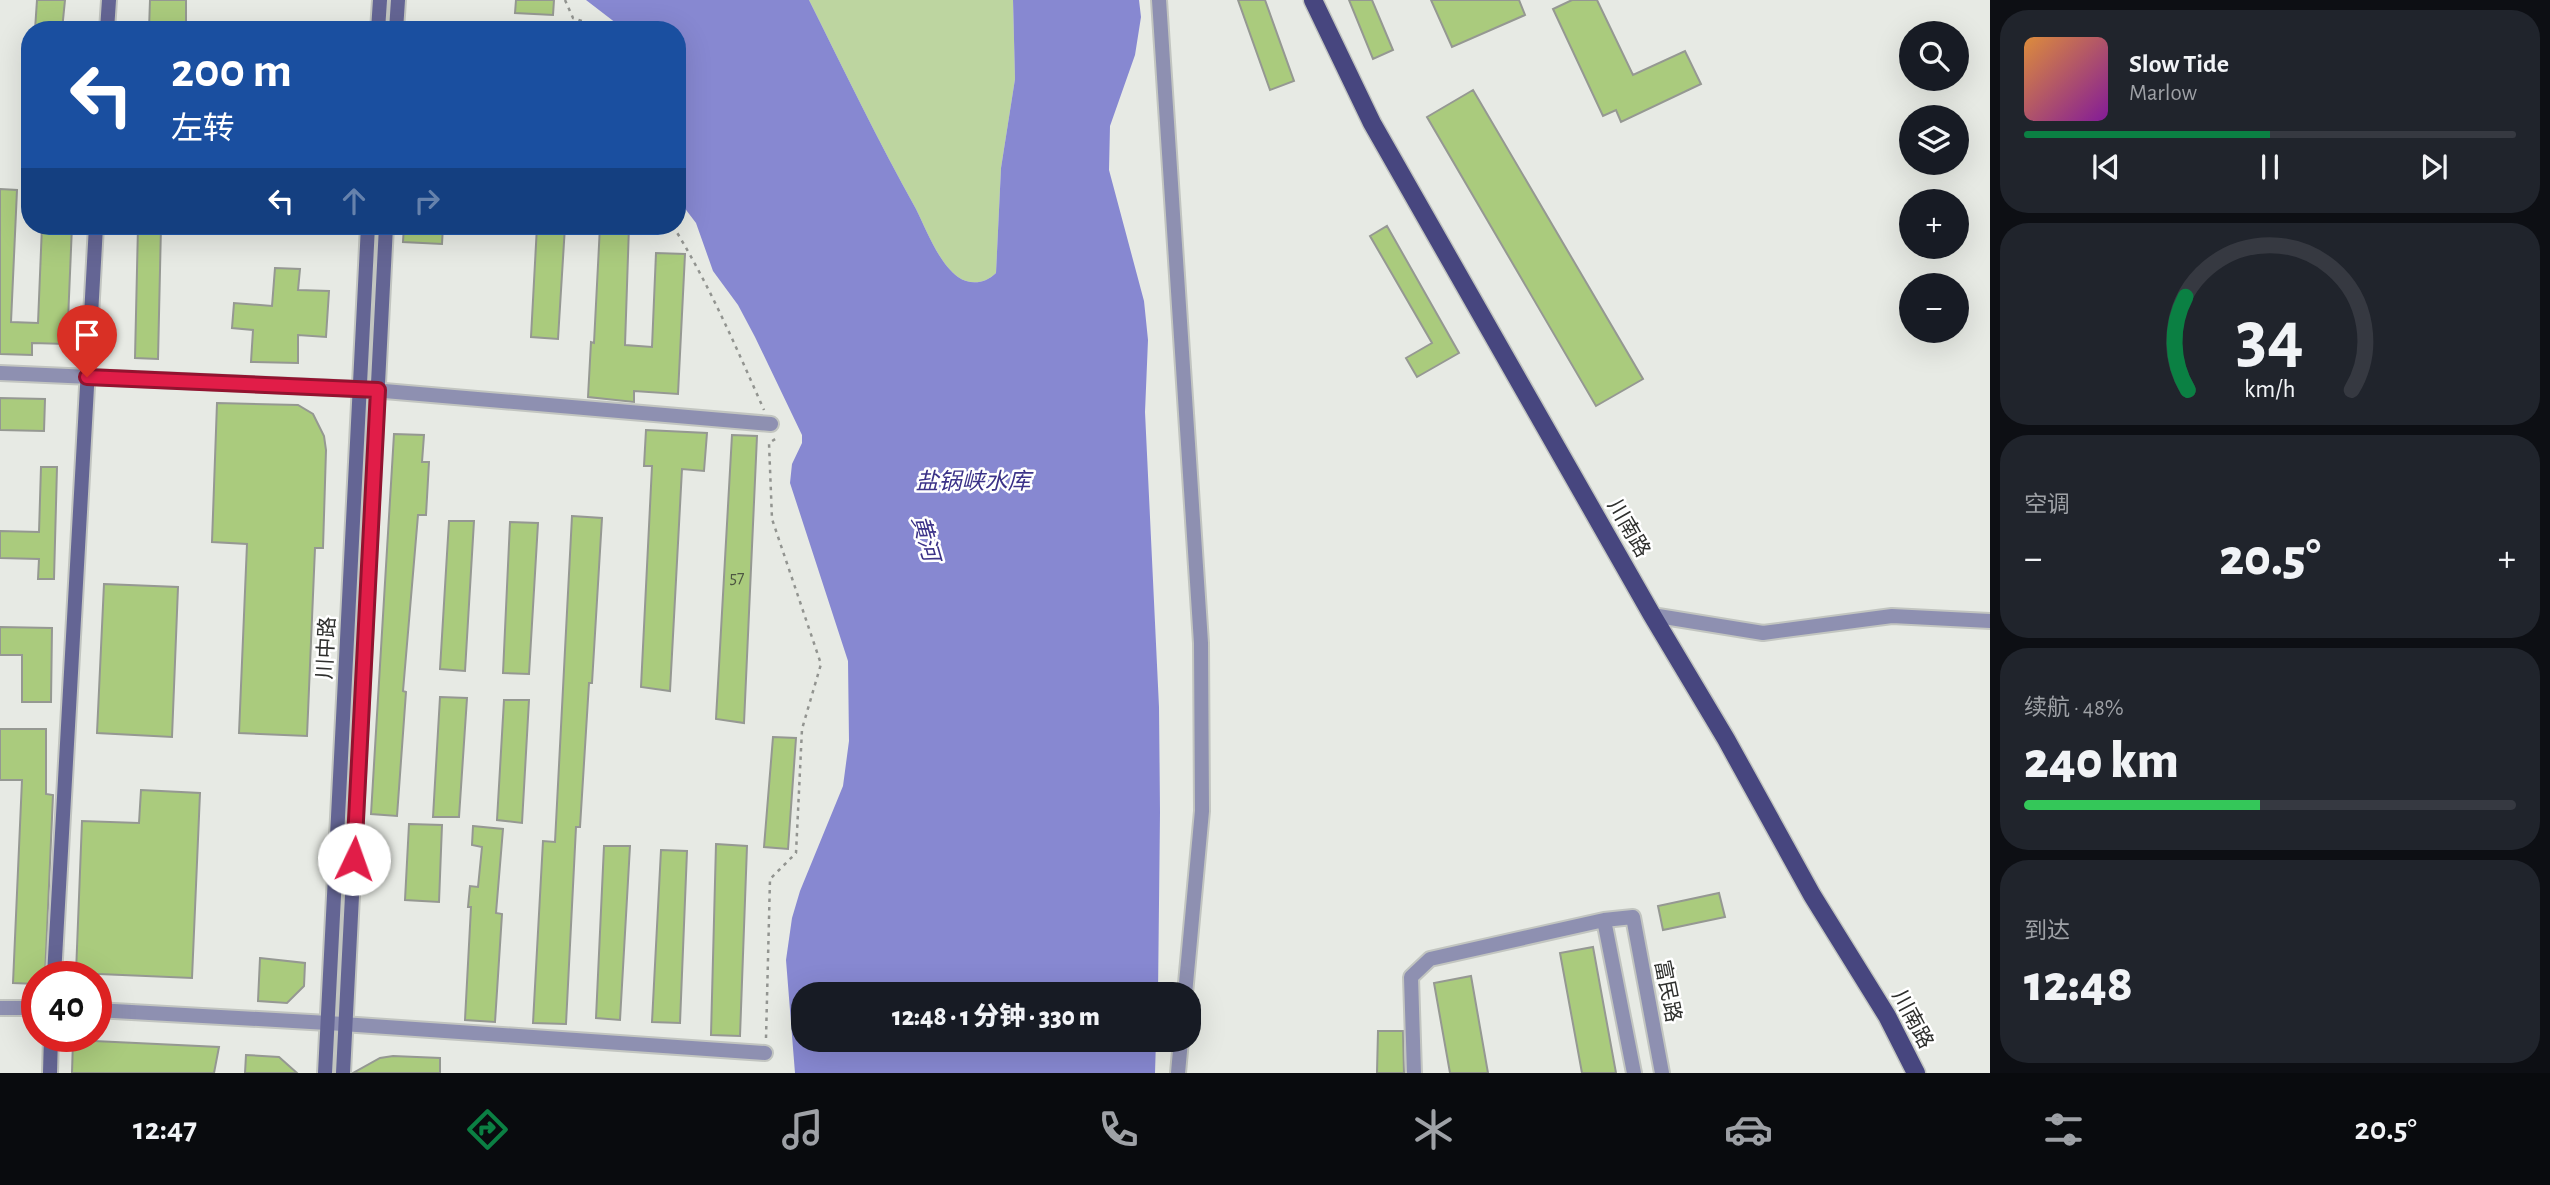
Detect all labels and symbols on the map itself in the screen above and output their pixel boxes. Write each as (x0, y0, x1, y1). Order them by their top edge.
pin (57, 305, 117, 377)
water label: 盐锅峡水库 (916, 469, 1035, 494)
street label: 川南路 (1604, 495, 1654, 561)
water label: 黄河 (907, 513, 945, 568)
house number: 57 (729, 569, 745, 587)
street label: 川中路 (313, 616, 339, 680)
position arrow (317, 822, 391, 896)
street label: 富民路 (1651, 958, 1685, 1024)
speed limit sign: 40 (21, 961, 112, 1052)
street label: 川南路 (1888, 986, 1938, 1052)

